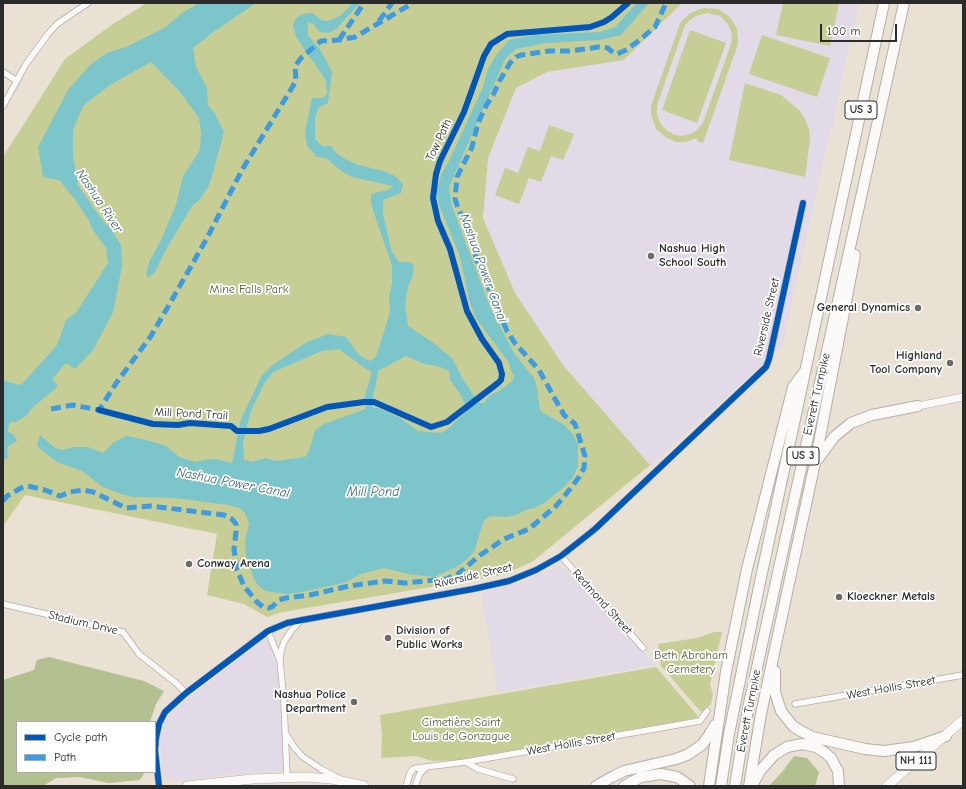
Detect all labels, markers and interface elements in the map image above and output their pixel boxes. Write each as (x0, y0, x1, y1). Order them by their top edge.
scale bar (822, 16, 899, 42)
text: 100 m (827, 24, 860, 38)
road number: US 3 (845, 101, 877, 119)
street label: Tow Path (423, 117, 455, 163)
water label: Nashua River (72, 166, 126, 236)
water label: Nashua Power Canal (456, 211, 510, 325)
place label: Nashua High School South (659, 242, 726, 270)
marker: Nashua High School South (646, 251, 656, 261)
street label: Riverside Street (751, 277, 783, 357)
park label: Mine Falls Park (209, 283, 289, 297)
place label: General Dynamics (817, 301, 910, 315)
marker: General Dynamics (913, 303, 923, 313)
place label: Highland Tool Company (870, 349, 942, 377)
street label: Everett Turnpike (801, 352, 833, 436)
marker: Highland Tool Company (945, 358, 955, 368)
street label: Mill Pond Trail (154, 405, 228, 423)
road number: US 3 (787, 447, 819, 465)
water label: Nashua Power Canal (175, 464, 291, 502)
water label: Mill Pond (347, 484, 399, 500)
place label: Conway Arena (197, 557, 270, 571)
marker: Conway Arena (184, 559, 194, 569)
street label: Riverside Street (433, 560, 513, 592)
street label: Redmond Street (569, 566, 635, 638)
place label: Kloeckner Metals (847, 590, 935, 604)
marker: Kloeckner Metals (834, 592, 844, 602)
street label: Stadium Drive (47, 608, 119, 638)
place label: Division of Public Works (396, 624, 462, 652)
marker: Division of Public Works (383, 633, 393, 643)
park label: Beth Abraham Cemetery (654, 649, 728, 677)
street label: Everett Turnpike (734, 668, 764, 754)
street label: West Hollis Street (845, 673, 937, 703)
place label: Nashua Police Department (274, 688, 346, 716)
marker: Nashua Police Department (349, 697, 359, 707)
park label: Cimetière Saint Louis de Gonzague (412, 716, 510, 744)
legend (16, 721, 156, 773)
street label: West Hollis Street (525, 729, 617, 759)
text: Cycle path (54, 730, 107, 744)
text: Path (54, 750, 76, 764)
road number: NH 111 (896, 752, 936, 770)

